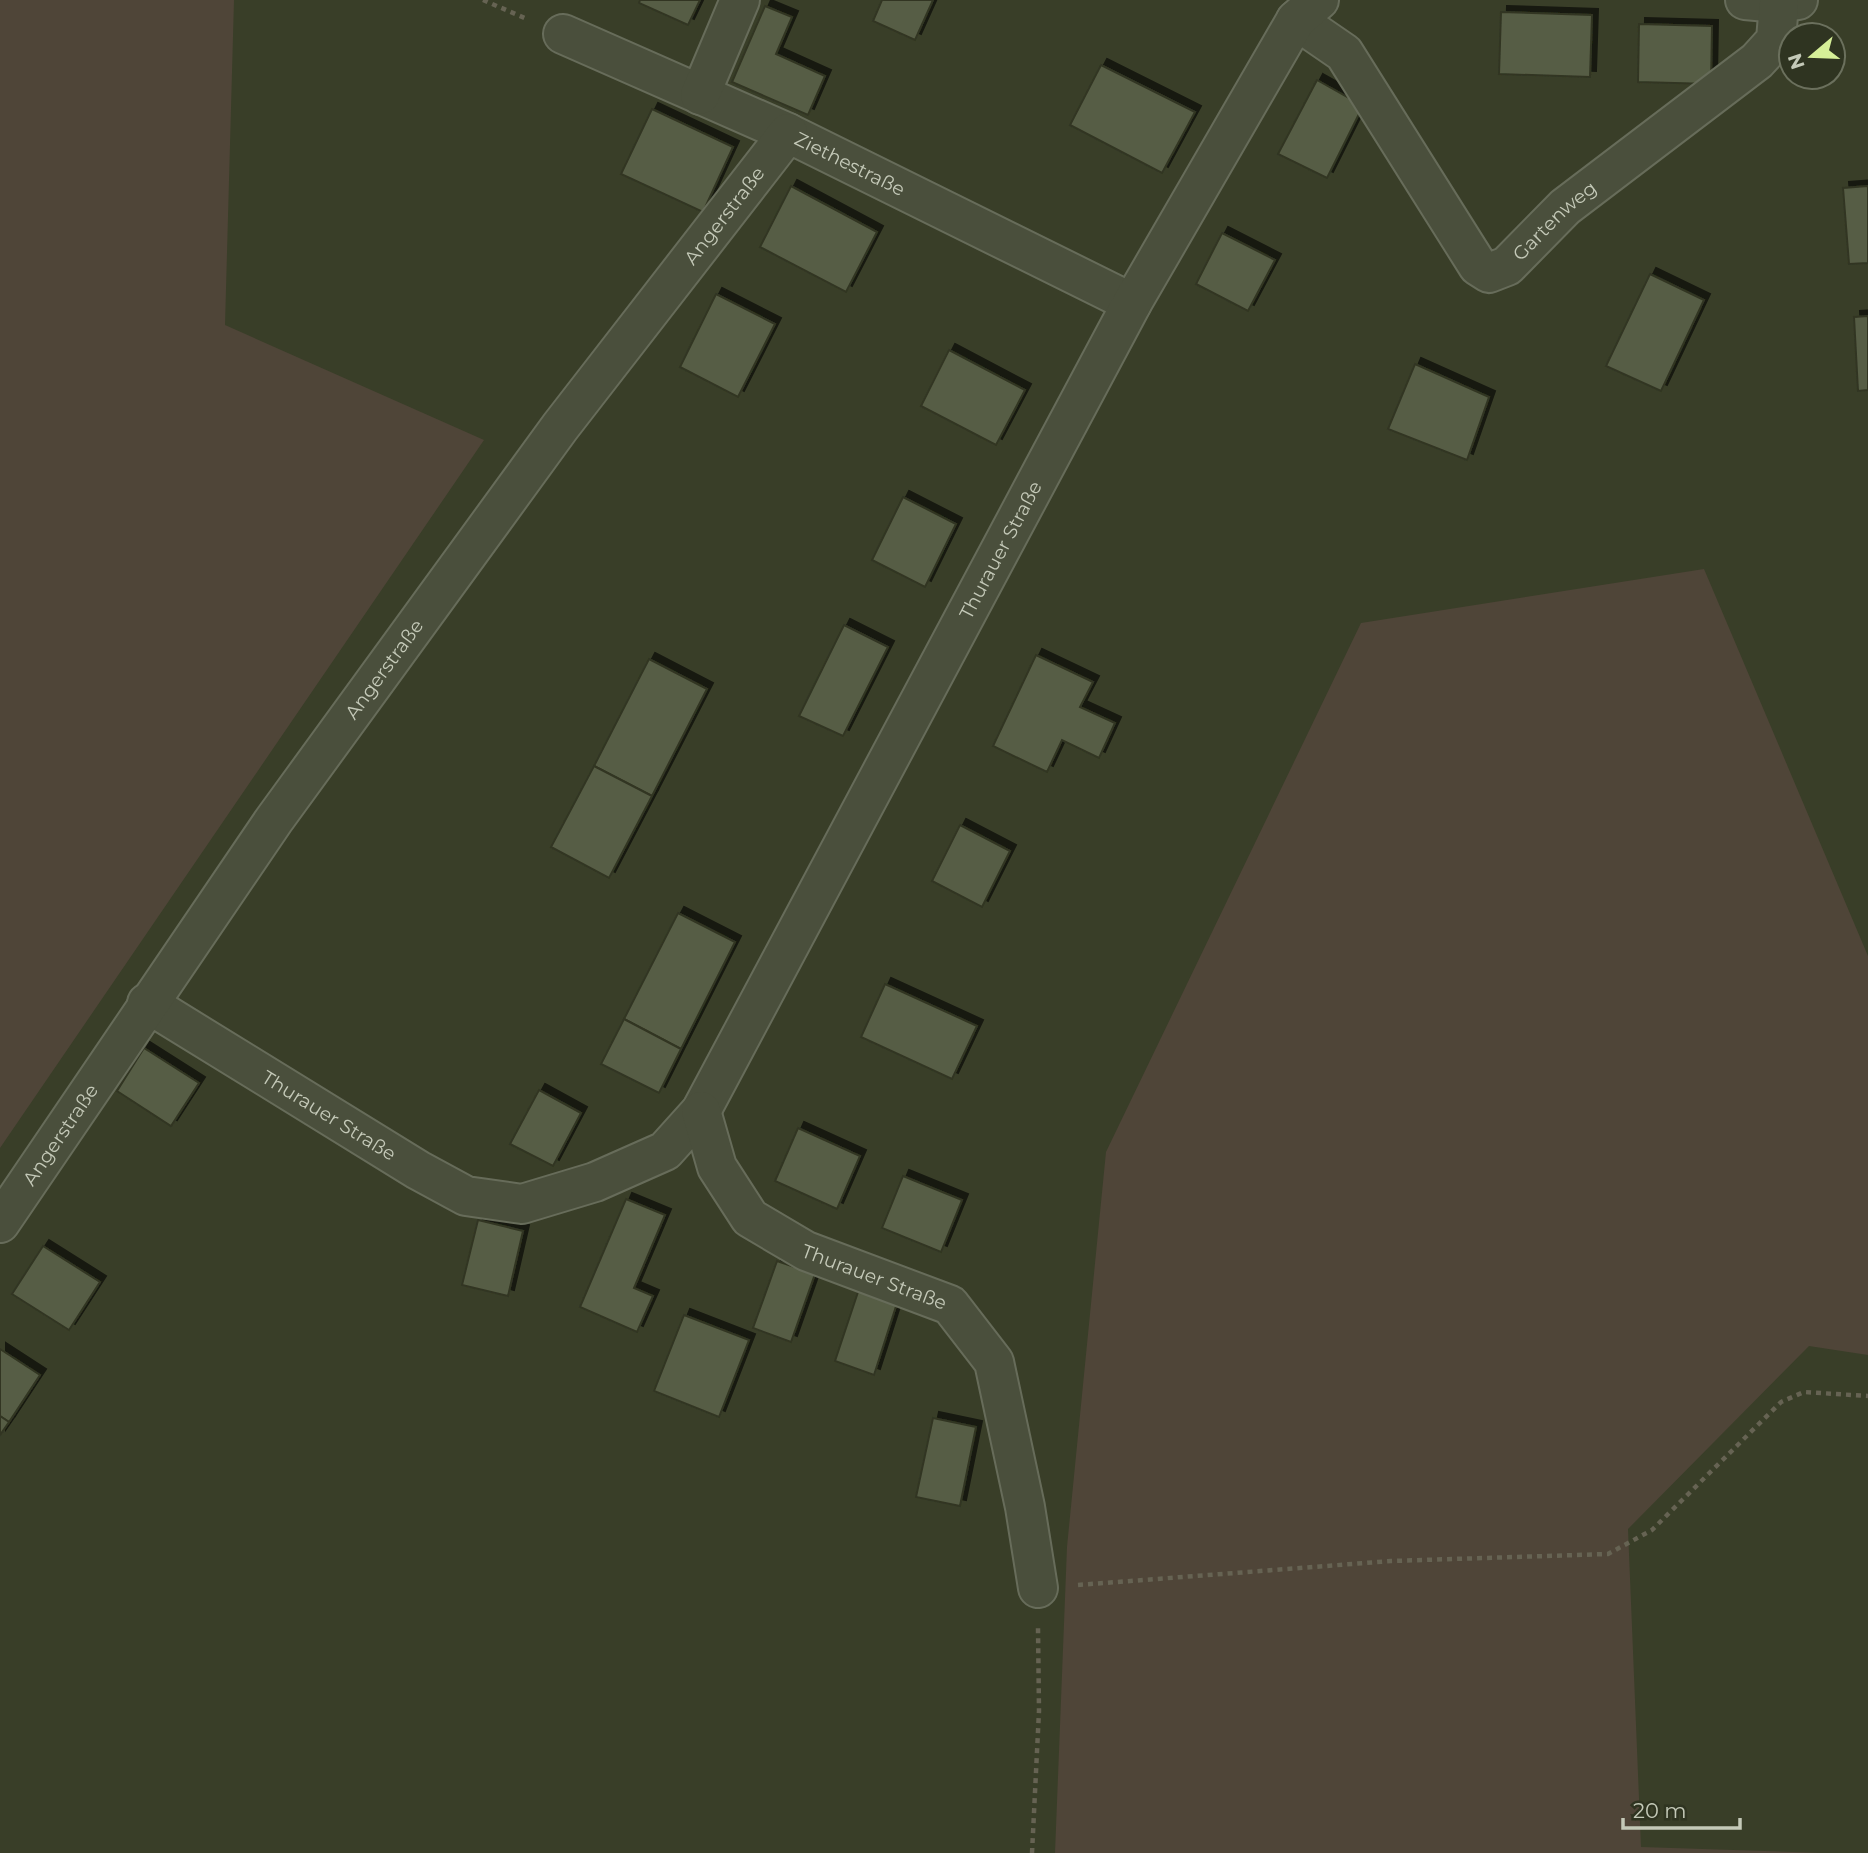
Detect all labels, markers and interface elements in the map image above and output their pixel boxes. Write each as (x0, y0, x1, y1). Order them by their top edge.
north arrow (1777, 21, 1847, 91)
text: N (1783, 50, 1810, 72)
street label: Ziethestraße (791, 127, 909, 201)
street label: Angerstraße (679, 162, 769, 269)
street label: Gartenweg (1508, 176, 1601, 265)
street label: Thurauer Straße (954, 477, 1046, 623)
street label: Angerstraße (340, 615, 428, 723)
street label: Thurauer Straße (258, 1065, 400, 1165)
street label: Angerstraße (18, 1079, 103, 1190)
street label: Thurauer Straße (799, 1239, 950, 1314)
scale bar (1623, 1786, 1740, 1830)
text: 20 m (1633, 1798, 1687, 1823)

